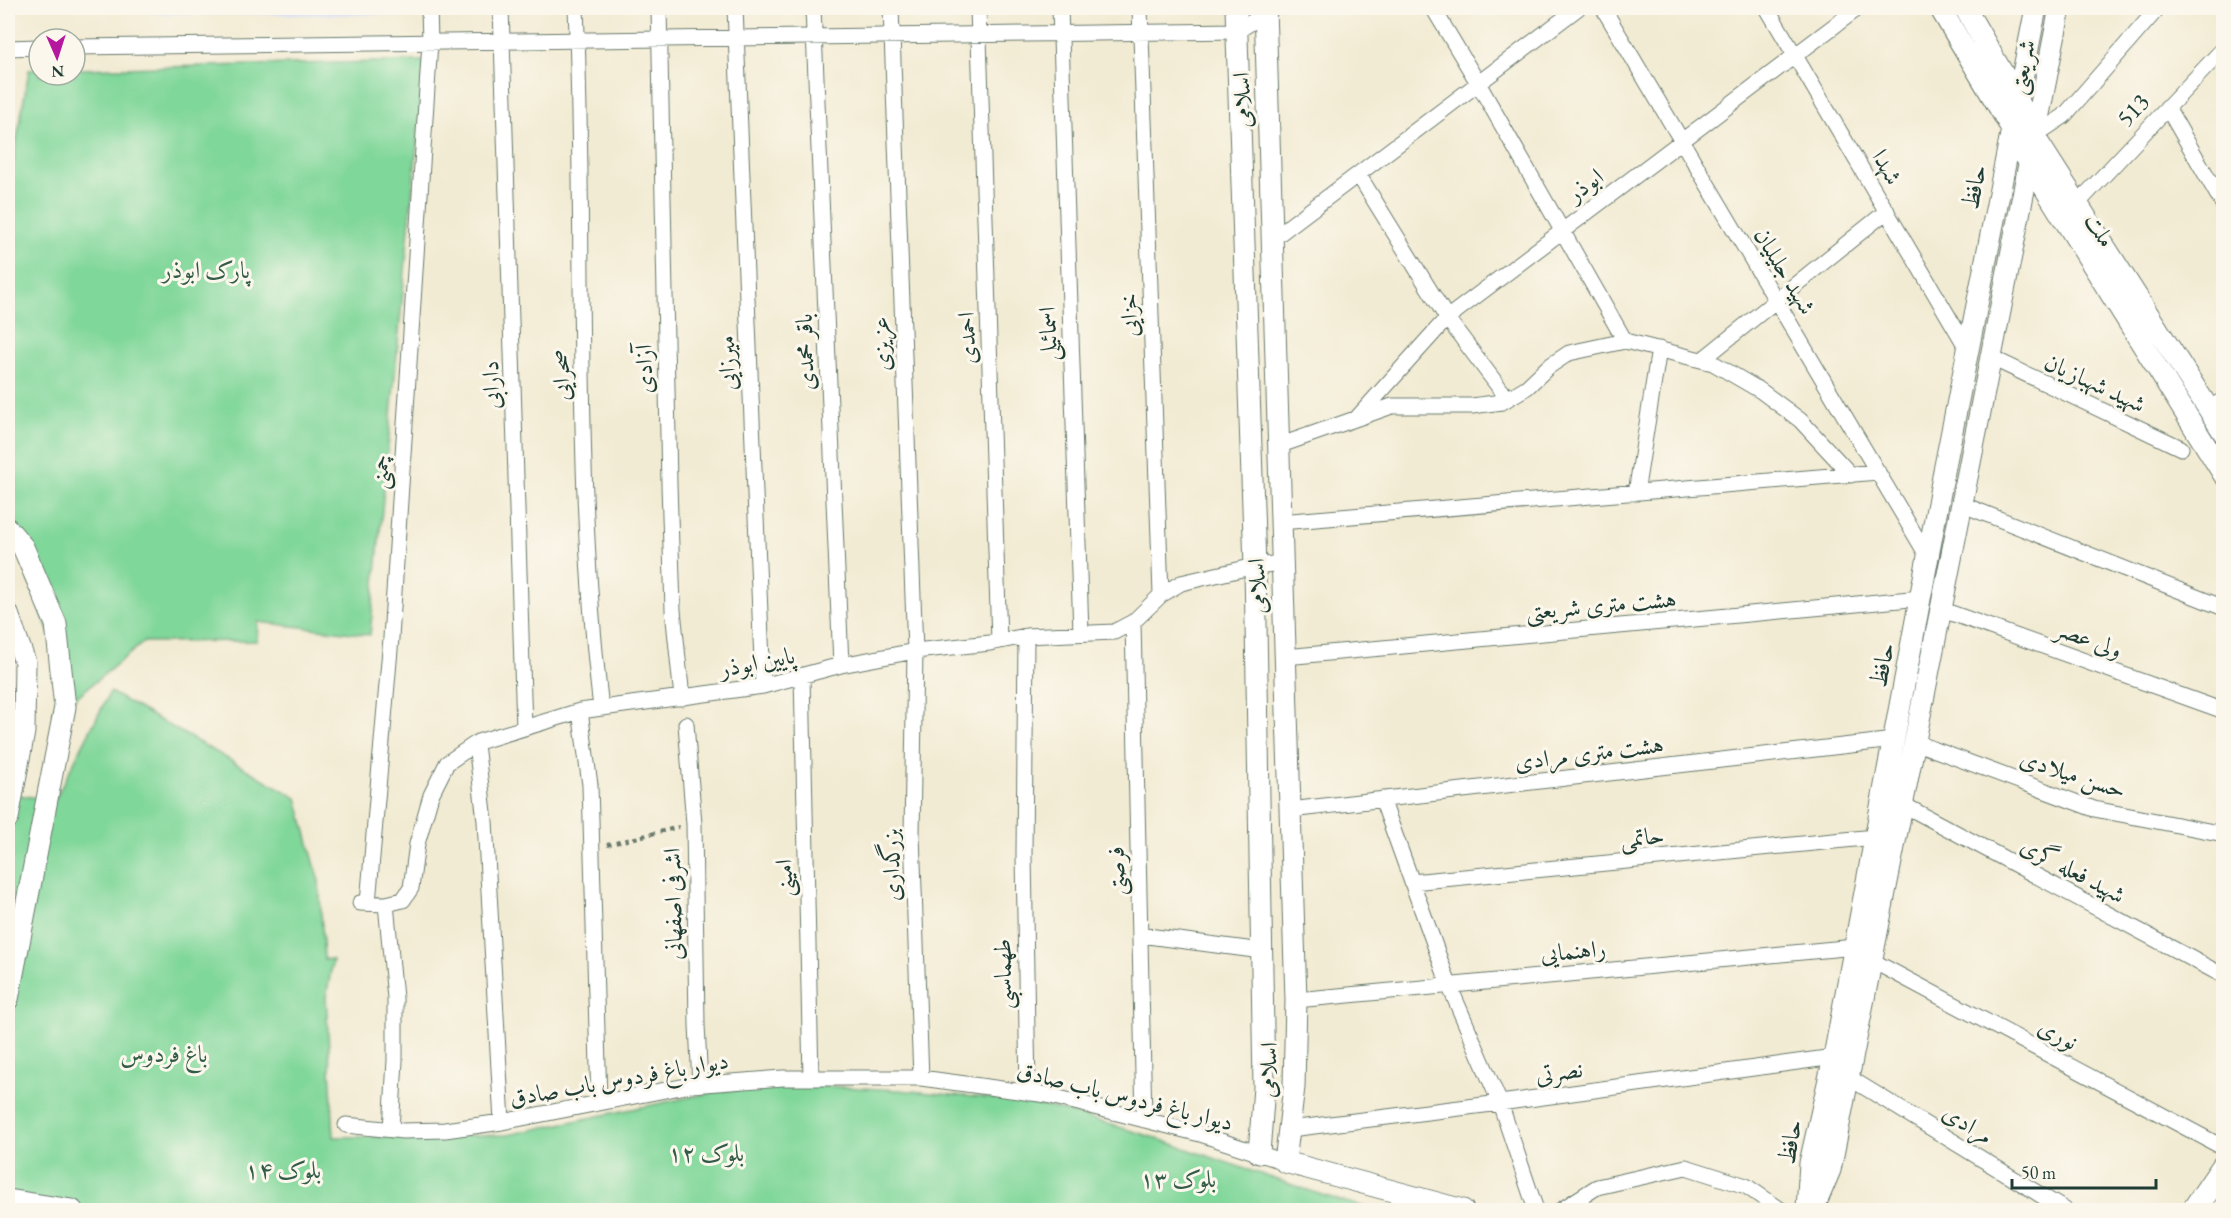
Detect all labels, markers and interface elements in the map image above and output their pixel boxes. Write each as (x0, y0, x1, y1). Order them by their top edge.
north arrow (27, 27, 87, 87)
street label: شریعتی (2001, 37, 2044, 97)
text: N (51, 61, 65, 82)
street label: اسلامی (1225, 71, 1258, 129)
street label: 513 (2110, 86, 2156, 133)
street label: شهدا (1865, 143, 1910, 190)
street label: ابوذر (1558, 161, 1609, 210)
street label: حافظ (1954, 162, 1993, 212)
street label: ملت (2078, 207, 2123, 253)
street label: شهید جلیلیان (1747, 222, 1823, 320)
park label: پارک ابوذر (160, 254, 252, 287)
street label: خزایی (1112, 293, 1145, 337)
street label: اسمائیلی (1031, 306, 1066, 362)
street label: احمدی (950, 311, 983, 365)
street label: باقر محمدی (788, 313, 821, 391)
street label: عزیزی (864, 316, 899, 372)
street label: میرزایی (710, 335, 743, 391)
street label: آزادی (628, 341, 659, 394)
street label: شهید شهبازیان (2040, 346, 2151, 419)
street label: صحرایی (545, 349, 576, 401)
street label: دارابی (474, 360, 509, 410)
street label: چمنی (363, 453, 398, 491)
street label: اسلامی (1240, 557, 1273, 615)
street label: هشت متری شریعتی (1524, 582, 1678, 629)
street label: ولی عصر (2048, 611, 2127, 666)
street label: پایین ابوذر (715, 639, 799, 686)
street label: حافظ (1862, 640, 1901, 690)
street label: هشت متری مرادی (1513, 728, 1666, 779)
street label: حسن میلادی (2016, 742, 2130, 806)
street label: حاتمی (1618, 819, 1666, 856)
street label: بزرگداری (873, 828, 907, 902)
street label: شهید فعله گری (2015, 829, 2131, 910)
street label: فرصتی (1100, 846, 1133, 896)
street label: اشرفی اصفهانی (656, 848, 690, 960)
street label: امینی (768, 859, 801, 897)
street label: راهنمایی (1539, 932, 1607, 969)
street label: طهماسبی (986, 938, 1024, 1010)
street label: نوری (2033, 1010, 2084, 1057)
park label: باغ فردوس (120, 1038, 208, 1074)
street label: اسلامی (1251, 1041, 1284, 1099)
street label: دیوار باغ فردوس باب صادق (507, 1044, 732, 1118)
street label: نصرتی (1533, 1053, 1585, 1091)
street label: دیوار باغ فردوس باب صادق (1012, 1054, 1237, 1142)
street label: مرادی (1936, 1096, 1999, 1153)
street label: حافظ (1770, 1117, 1809, 1167)
park label: بلوک ۱۲ (668, 1137, 744, 1168)
scale bar (2012, 1152, 2156, 1190)
park label: بلوک ۱۴ (245, 1154, 321, 1185)
text: 50 m (2021, 1161, 2056, 1184)
park label: بلوک ۱۳ (1140, 1163, 1216, 1194)

